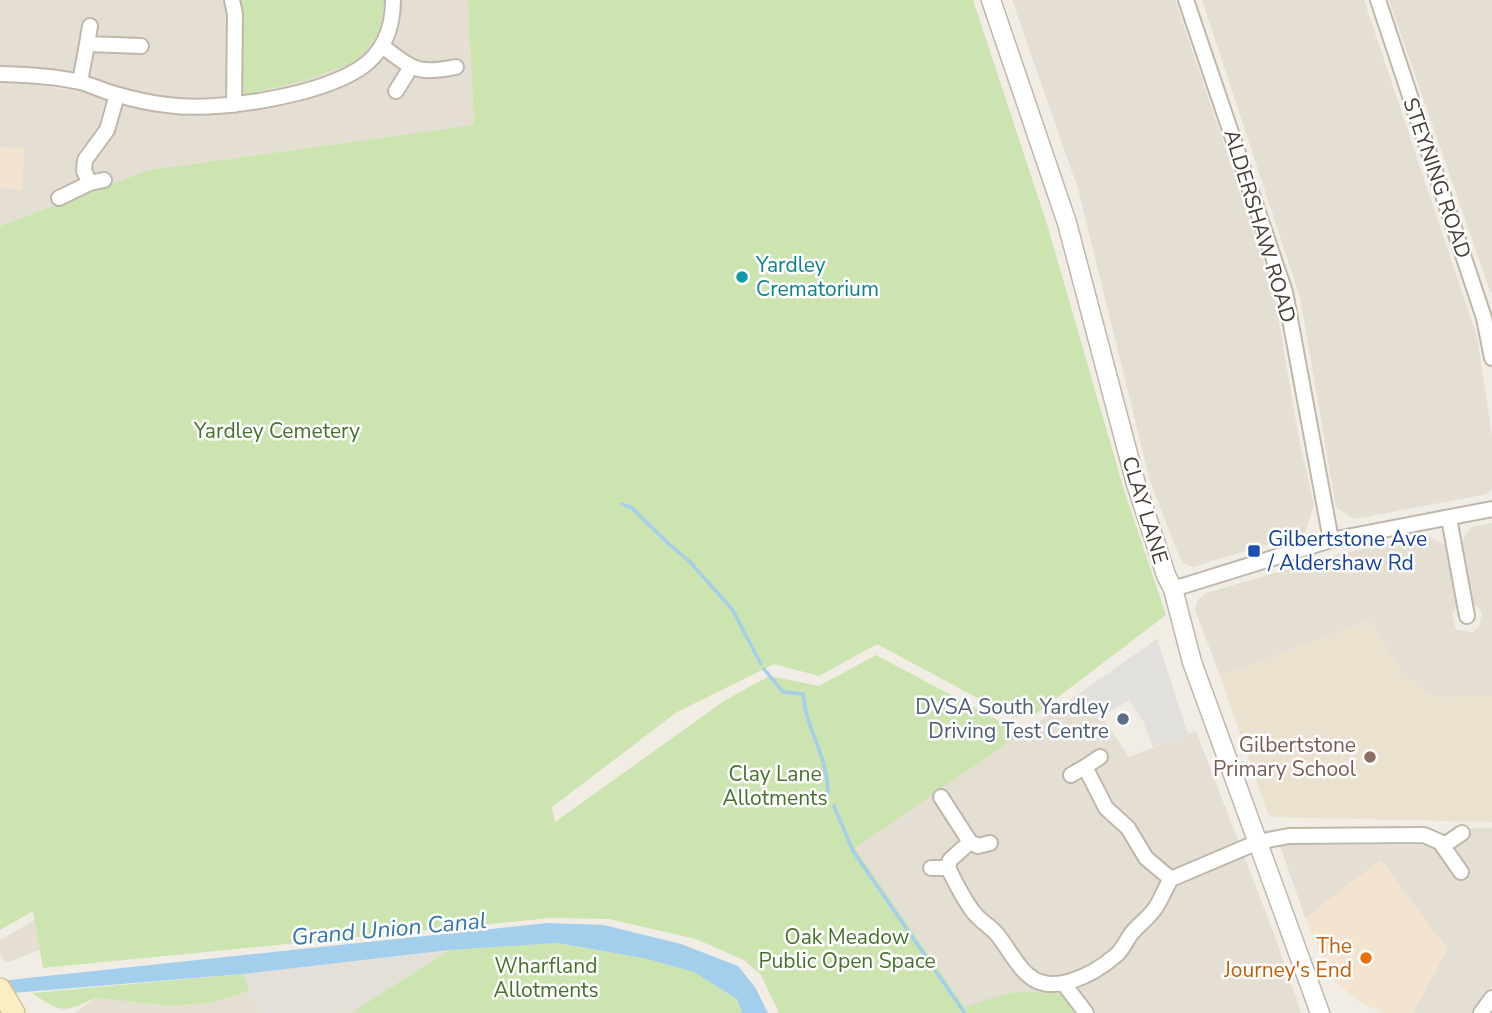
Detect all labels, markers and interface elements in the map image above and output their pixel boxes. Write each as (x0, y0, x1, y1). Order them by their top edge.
street label: STEYNING ROAD (1396, 94, 1478, 262)
street label: ALDERSHAW ROAD (1217, 126, 1303, 326)
place label: Yardley Crematorium (755, 251, 879, 303)
marker: Yardley Crematorium (734, 269, 750, 285)
park label: Yardley Cemetery (193, 417, 360, 445)
street label: CLAY LANE (1115, 453, 1175, 567)
place label: Gilbertstone Ave / Aldershaw Rd (1267, 525, 1427, 577)
marker: Gilbertstone Ave / Aldershaw Rd (1246, 543, 1262, 559)
place label: DVSA South Yardley Driving Test Centre (915, 693, 1109, 745)
marker: DVSA South Yardley Driving Test Centre (1115, 711, 1131, 727)
place label: Gilbertstone Primary School (1213, 731, 1357, 783)
marker: Gilbertstone Primary School (1362, 749, 1378, 765)
park label: Clay Lane Allotments (722, 760, 828, 812)
water label: Grand Union Canal (290, 905, 488, 953)
park label: Oak Meadow Public Open Space (758, 923, 936, 975)
place label: The Journey's End (1223, 932, 1352, 984)
marker: The Journey's End (1358, 950, 1374, 966)
park label: Wharfland Allotments (493, 952, 599, 1004)

